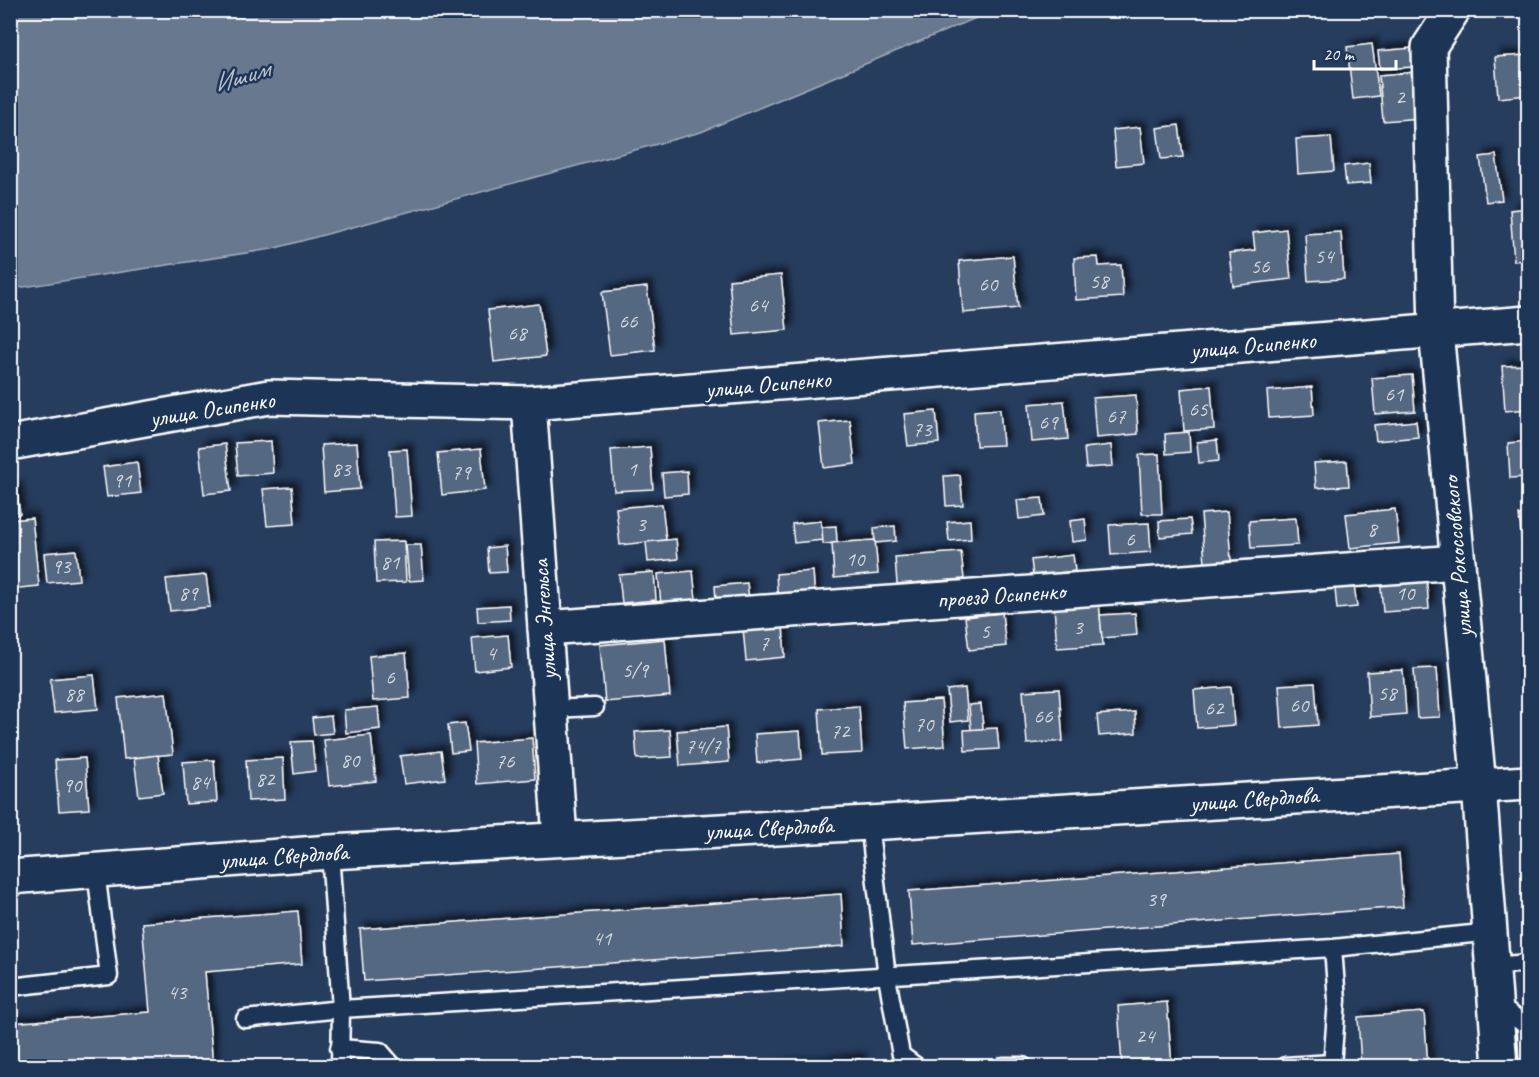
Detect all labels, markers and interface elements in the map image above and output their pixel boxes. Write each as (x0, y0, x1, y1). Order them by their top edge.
scale bar (1314, 33, 1396, 71)
text: 20 m (1323, 43, 1356, 65)
water label: Ишим (209, 51, 276, 100)
house number: 2 (1395, 84, 1406, 110)
house number: 54 (1315, 243, 1336, 269)
house number: 56 (1251, 253, 1270, 279)
house number: 58 (1090, 268, 1111, 294)
house number: 60 (979, 271, 999, 297)
house number: 64 (749, 292, 770, 318)
house number: 66 (619, 308, 638, 334)
house number: 68 (508, 320, 529, 346)
street label: улица Осипенко (1187, 324, 1318, 366)
street label: улица Осипенко (702, 363, 833, 405)
house number: 61 (1385, 381, 1405, 407)
street label: улица Осипенко (146, 384, 278, 434)
house number: 65 (1189, 396, 1209, 422)
house number: 67 (1107, 403, 1127, 429)
house number: 69 (1039, 409, 1059, 435)
house number: 73 (913, 416, 933, 442)
house number: 83 (332, 456, 352, 482)
house number: 1 (627, 456, 638, 482)
house number: 79 (452, 459, 472, 485)
house number: 91 (113, 467, 133, 493)
street label: улица Рокоссовского (1435, 473, 1479, 641)
house number: 3 (636, 511, 647, 537)
house number: 8 (1367, 516, 1379, 542)
house number: 6 (1125, 526, 1135, 552)
house number: 10 (846, 546, 866, 572)
house number: 81 (381, 549, 401, 575)
house number: 93 (52, 553, 72, 579)
street label: улица Энгельса (525, 557, 563, 683)
street label: проезд Осипенко (936, 575, 1069, 614)
house number: 89 (179, 580, 199, 606)
house number: 10 (1396, 580, 1416, 606)
house number: 3 (1073, 614, 1084, 640)
house number: 5 (980, 618, 991, 644)
house number: 7 (759, 630, 770, 656)
house number: 4 (486, 640, 498, 666)
house number: 5/9 (622, 657, 649, 683)
house number: 6 (385, 664, 395, 690)
house number: 58 (1378, 680, 1399, 706)
house number: 88 (65, 681, 86, 707)
house number: 60 (1290, 692, 1310, 718)
house number: 62 (1205, 695, 1225, 721)
house number: 66 (1034, 703, 1053, 729)
house number: 70 (915, 711, 935, 737)
house number: 72 (831, 718, 851, 744)
house number: 74/7 (685, 733, 722, 759)
house number: 80 (341, 747, 361, 773)
house number: 76 (496, 748, 515, 774)
house number: 82 (256, 766, 276, 792)
house number: 84 (191, 769, 212, 795)
house number: 90 (63, 772, 83, 798)
street label: улица Свердлова (1187, 779, 1321, 819)
street label: улица Свердлова (702, 810, 836, 846)
street label: улица Свердлова (217, 836, 351, 876)
house number: 39 (1147, 886, 1167, 912)
house number: 41 (593, 925, 613, 951)
house number: 43 (168, 979, 188, 1005)
house number: 24 (1136, 1023, 1157, 1049)

